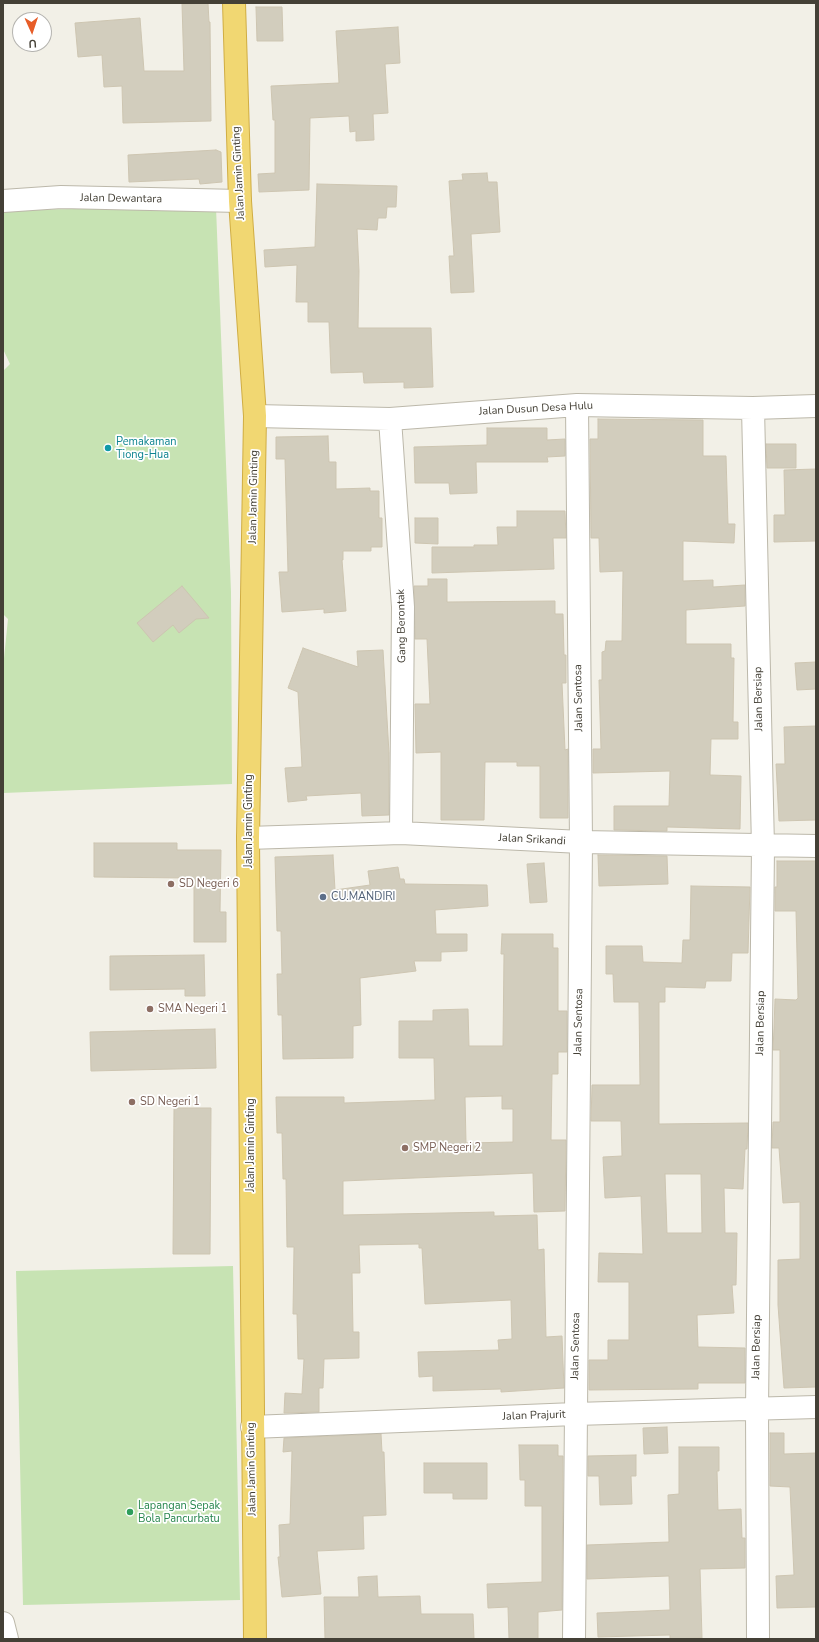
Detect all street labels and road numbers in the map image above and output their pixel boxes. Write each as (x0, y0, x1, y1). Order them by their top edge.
street label: Jalan Jamin Ginting (230, 126, 248, 220)
street label: Jalan Dewantara (80, 192, 162, 206)
street label: Jalan Dusun Desa Hulu (479, 399, 593, 419)
street label: Jalan Jamin Ginting (247, 450, 261, 544)
street label: Gang Berontak (395, 589, 409, 663)
street label: Jalan Sentosa (572, 664, 586, 732)
street label: Jalan Bersiap (752, 666, 766, 732)
street label: Jalan Jamin Ginting (242, 774, 256, 868)
street label: Jalan Srikandi (498, 832, 566, 848)
street label: Jalan Sentosa (572, 988, 586, 1056)
street label: Jalan Bersiap (754, 990, 768, 1056)
street label: Jalan Jamin Ginting (244, 1098, 258, 1192)
street label: Jalan Sentosa (569, 1312, 583, 1380)
street label: Jalan Bersiap (750, 1314, 764, 1380)
street label: Jalan Prajurit (502, 1408, 566, 1424)
street label: Jalan Jamin Ginting (245, 1422, 259, 1516)

